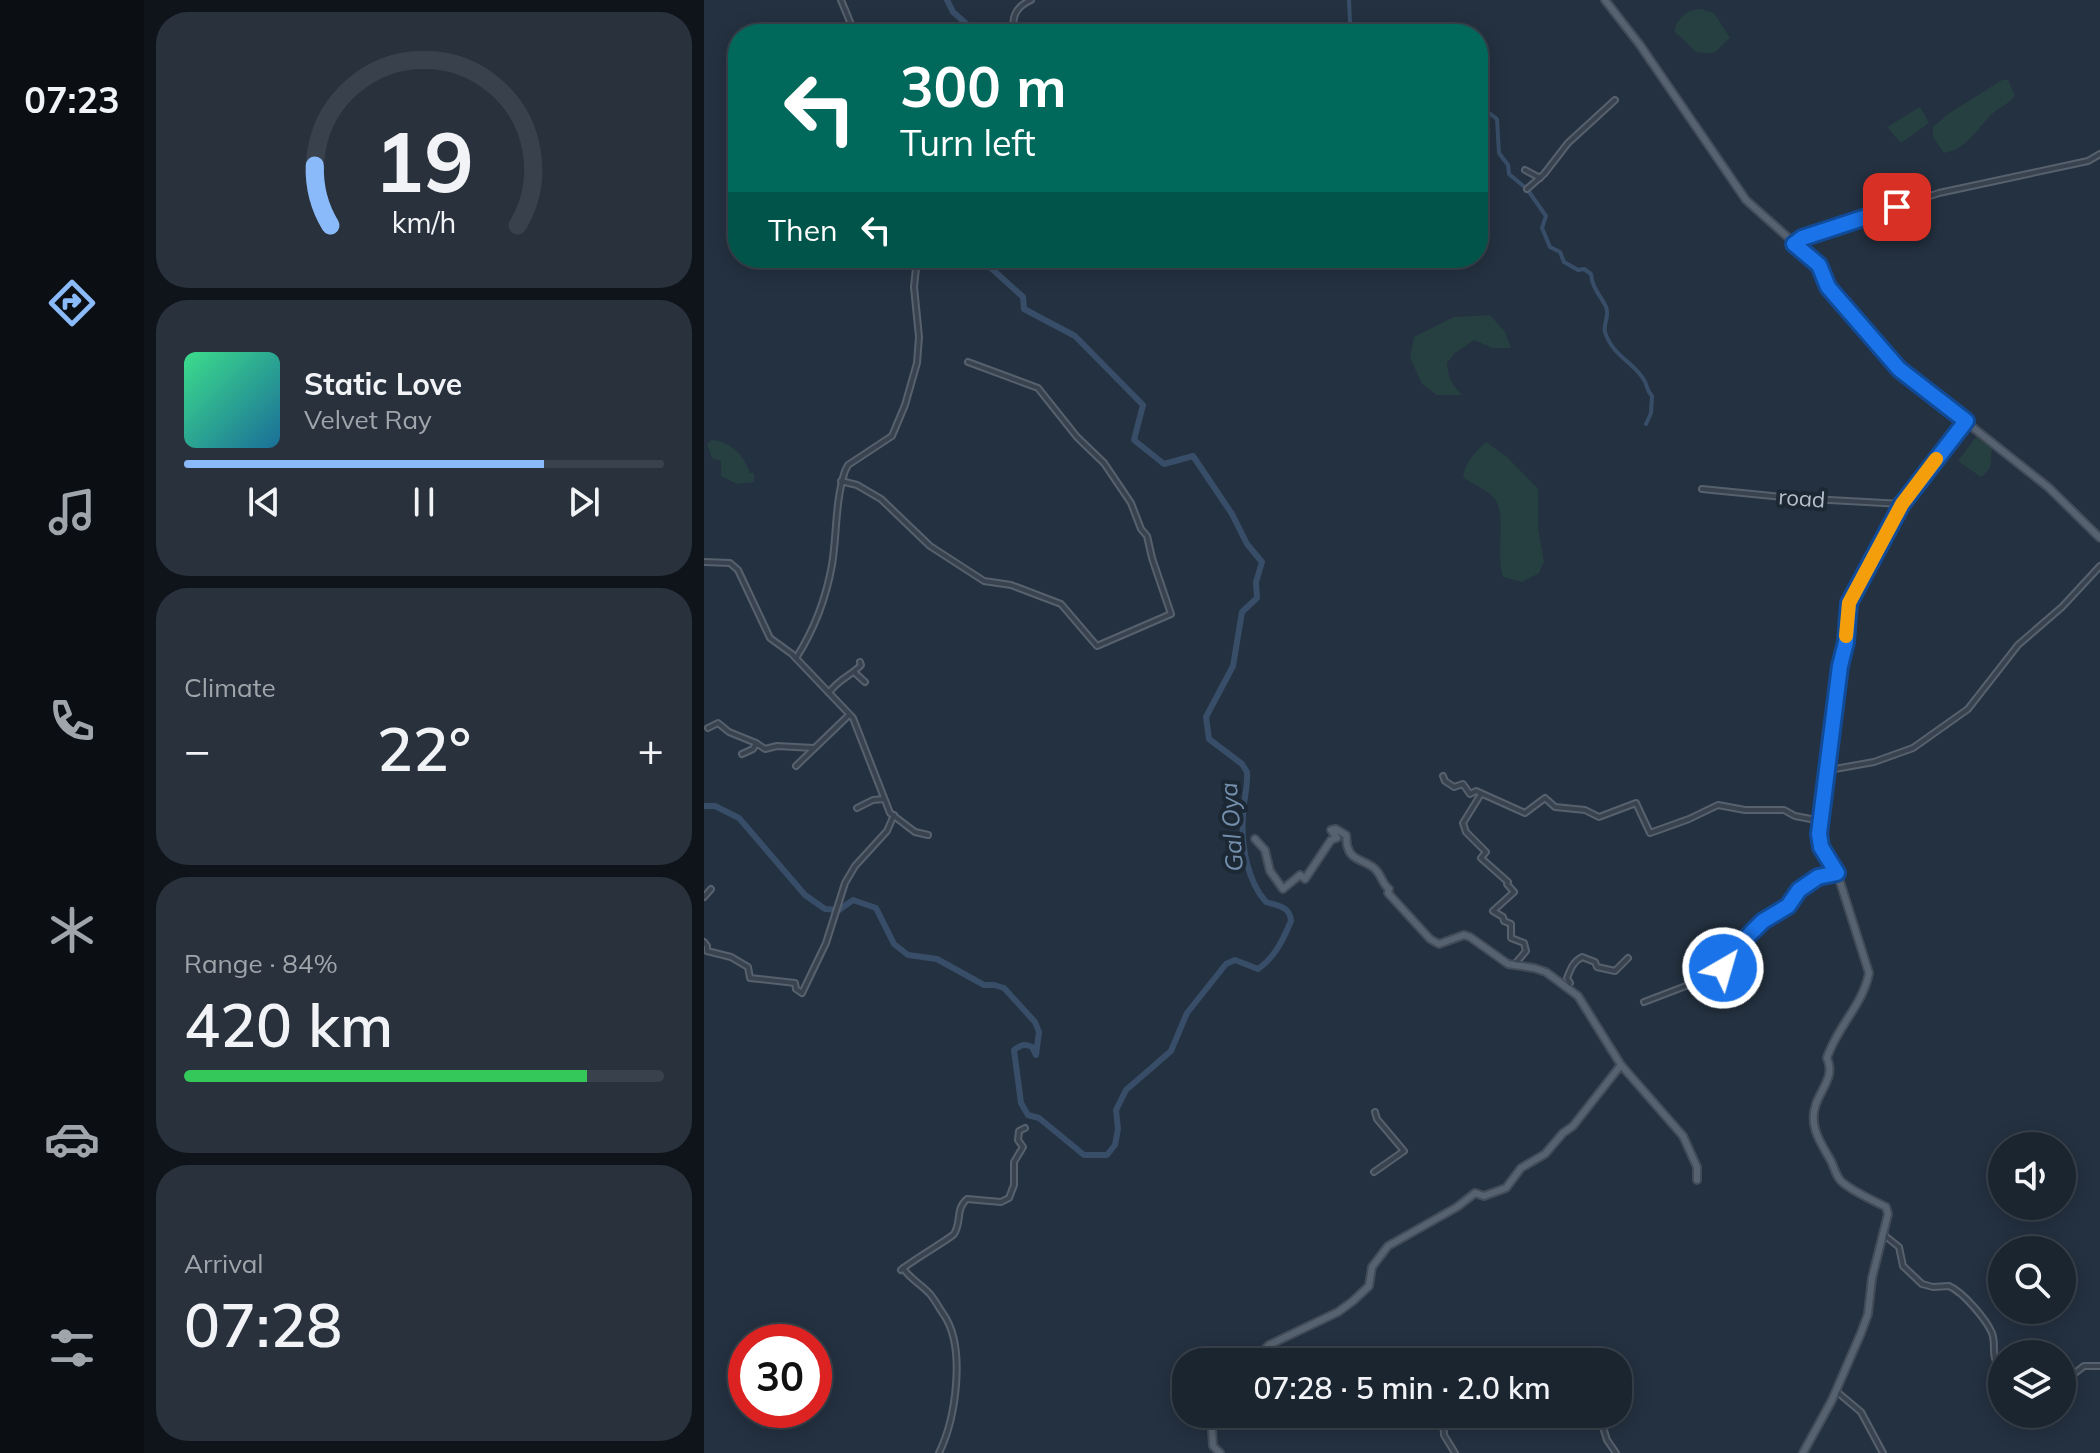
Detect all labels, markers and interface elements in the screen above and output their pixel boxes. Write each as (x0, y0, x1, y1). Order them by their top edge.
text: 300 m (900, 51, 1067, 121)
icon: left (768, 56, 872, 160)
text: 07:23 (24, 77, 120, 122)
text: 19 (374, 108, 474, 213)
text: Turn left (900, 120, 1036, 165)
pin (1863, 173, 1931, 241)
icon: arrive (1875, 185, 1919, 229)
text: km/h (392, 204, 456, 240)
icon: left (854, 208, 898, 252)
text: Then (768, 211, 838, 249)
icon: directions (44, 275, 100, 331)
text: Static Love (304, 365, 462, 403)
text: Velvet Ray (304, 403, 432, 436)
icon: previous (242, 480, 286, 524)
icon: pause (402, 480, 446, 524)
icon: next (562, 480, 606, 524)
street label: road (1778, 482, 1826, 514)
icon: music (44, 484, 100, 540)
text: Climate (184, 671, 276, 704)
icon: phone (44, 693, 100, 749)
text: 22° (377, 711, 471, 786)
text: − (184, 722, 210, 777)
text: + (638, 722, 664, 777)
water label: Gal Oya (1213, 781, 1249, 873)
icon: climate (44, 902, 100, 958)
position arrow (1681, 926, 1765, 1010)
text: Range · 84% (184, 947, 338, 980)
text: 420 km (184, 987, 393, 1062)
icon: car (44, 1111, 100, 1167)
map controls (1988, 1132, 2076, 1428)
button: sound (1988, 1132, 2076, 1220)
button: search (1988, 1236, 2076, 1324)
text: Arrival (184, 1247, 264, 1280)
text: 07:28 (184, 1287, 342, 1362)
icon: filters (44, 1320, 100, 1376)
speed limit sign: 30 (728, 1324, 832, 1428)
button: layers (1988, 1340, 2076, 1428)
text: 07:28 · 5 min · 2.0 km (1253, 1369, 1551, 1407)

